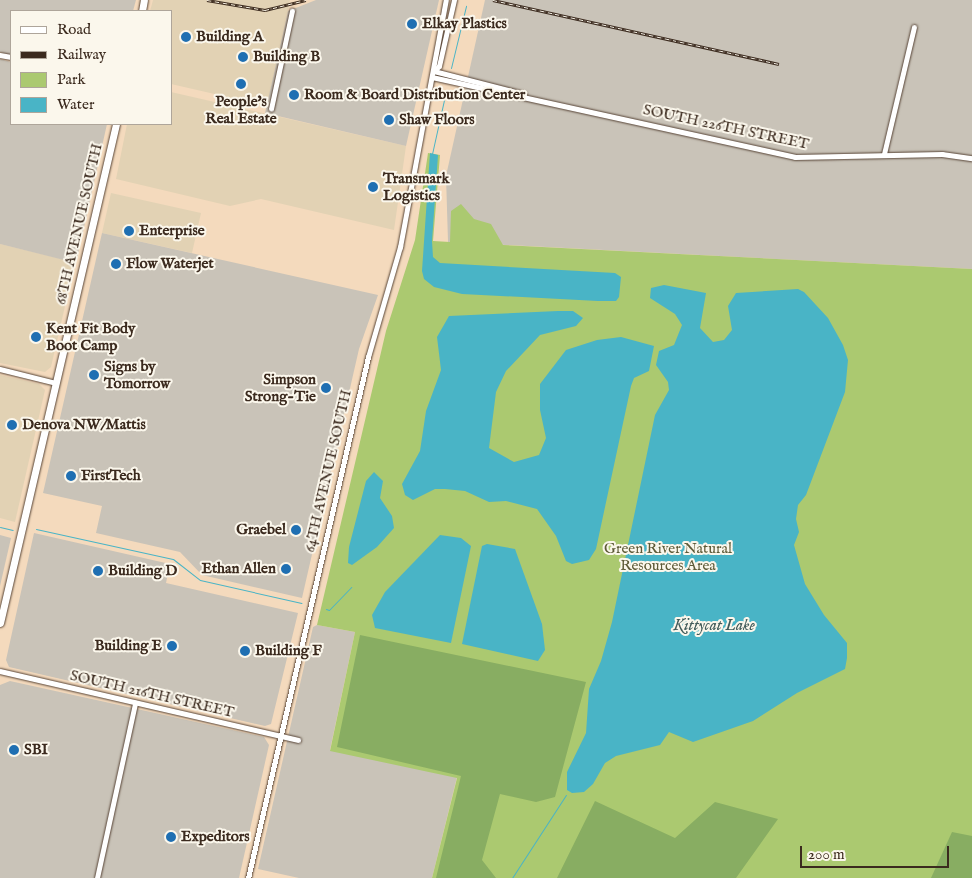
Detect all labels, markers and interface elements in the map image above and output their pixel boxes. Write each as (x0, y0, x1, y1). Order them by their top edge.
legend (10, 10, 172, 125)
place label: Elkay Plastics (422, 15, 507, 33)
marker: Elkay Plastics (406, 18, 418, 30)
text: Road (57, 20, 91, 39)
place label: Building A (196, 28, 263, 46)
marker: Building A (180, 31, 192, 43)
text: Railway (57, 45, 106, 64)
place label: Building B (253, 48, 320, 66)
marker: Building B (237, 51, 249, 63)
text: Park (57, 70, 86, 89)
marker: People's Real Estate (235, 78, 247, 90)
place label: Room & Board Distribution Center (304, 86, 525, 104)
marker: Room & Board Distribution Center (288, 89, 300, 101)
place label: People's Real Estate (205, 92, 277, 127)
text: Water (57, 95, 94, 114)
street label: SOUTH 226TH STREET (641, 101, 811, 153)
place label: Shaw Floors (399, 111, 475, 129)
marker: Shaw Floors (383, 114, 395, 126)
street label: 68TH AVENUE SOUTH (52, 142, 106, 306)
place label: Transmark Logistics (383, 169, 450, 204)
marker: Transmark Logistics (367, 181, 379, 193)
place label: Enterprise (139, 222, 205, 240)
marker: Enterprise (123, 225, 135, 237)
place label: Flow Waterjet (126, 255, 214, 273)
marker: Flow Waterjet (110, 258, 122, 270)
place label: Kent Fit Body Boot Camp (46, 319, 135, 354)
marker: Kent Fit Body Boot Camp (30, 331, 42, 343)
place label: Signs by Tomorrow (104, 357, 170, 392)
marker: Signs by Tomorrow (88, 369, 100, 381)
place label: Simpson Strong-Tie (245, 370, 316, 405)
marker: Simpson Strong-Tie (320, 382, 332, 394)
street label: 64TH AVENUE SOUTH (301, 388, 355, 554)
place label: Denova NW/Mattis (22, 416, 146, 434)
marker: Denova NW/Mattis (6, 419, 18, 431)
place label: FirstTech (81, 467, 141, 485)
marker: FirstTech (65, 470, 77, 482)
place label: Graebel (236, 521, 286, 539)
marker: Graebel (290, 524, 302, 536)
park label: Green River Natural Resources Area (604, 539, 732, 574)
place label: Ethan Allen (202, 560, 276, 578)
place label: Building D (108, 562, 177, 580)
marker: Ethan Allen (280, 563, 292, 575)
marker: Building D (92, 565, 104, 577)
water label: Kittycat Lake (673, 616, 755, 636)
place label: Building E (94, 637, 162, 655)
marker: Building E (166, 640, 178, 652)
place label: Building F (255, 642, 322, 660)
marker: Building F (239, 645, 251, 657)
street label: SOUTH 216TH STREET (68, 666, 236, 722)
place label: SBI (24, 741, 48, 759)
marker: SBI (8, 744, 20, 756)
place label: Expeditors (181, 828, 250, 846)
marker: Expeditors (165, 831, 177, 843)
scale bar (802, 836, 951, 868)
text: 200 m (808, 845, 845, 864)

